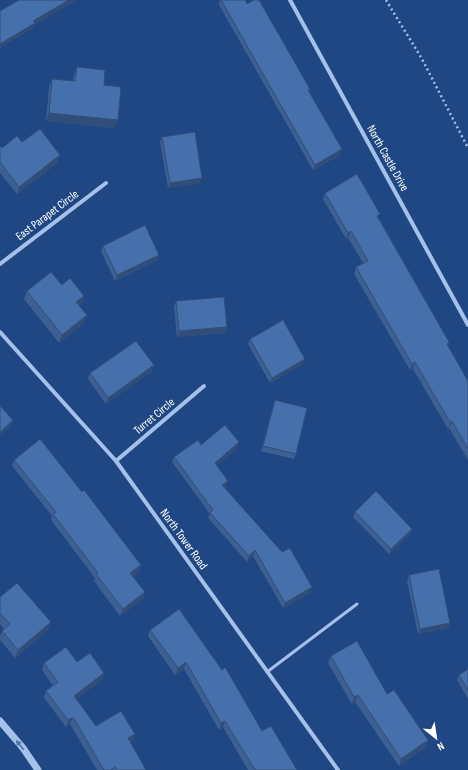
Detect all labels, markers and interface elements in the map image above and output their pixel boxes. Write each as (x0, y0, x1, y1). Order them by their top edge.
street label: North Castle Drive (363, 122, 412, 194)
street label: East Parapet Circle (13, 187, 82, 244)
street label: Turret Circle (131, 395, 178, 438)
street label: North Tower Road (157, 506, 211, 573)
north arrow (416, 718, 456, 758)
text: N (435, 739, 447, 753)
one-way arrow (15, 740, 24, 751)

